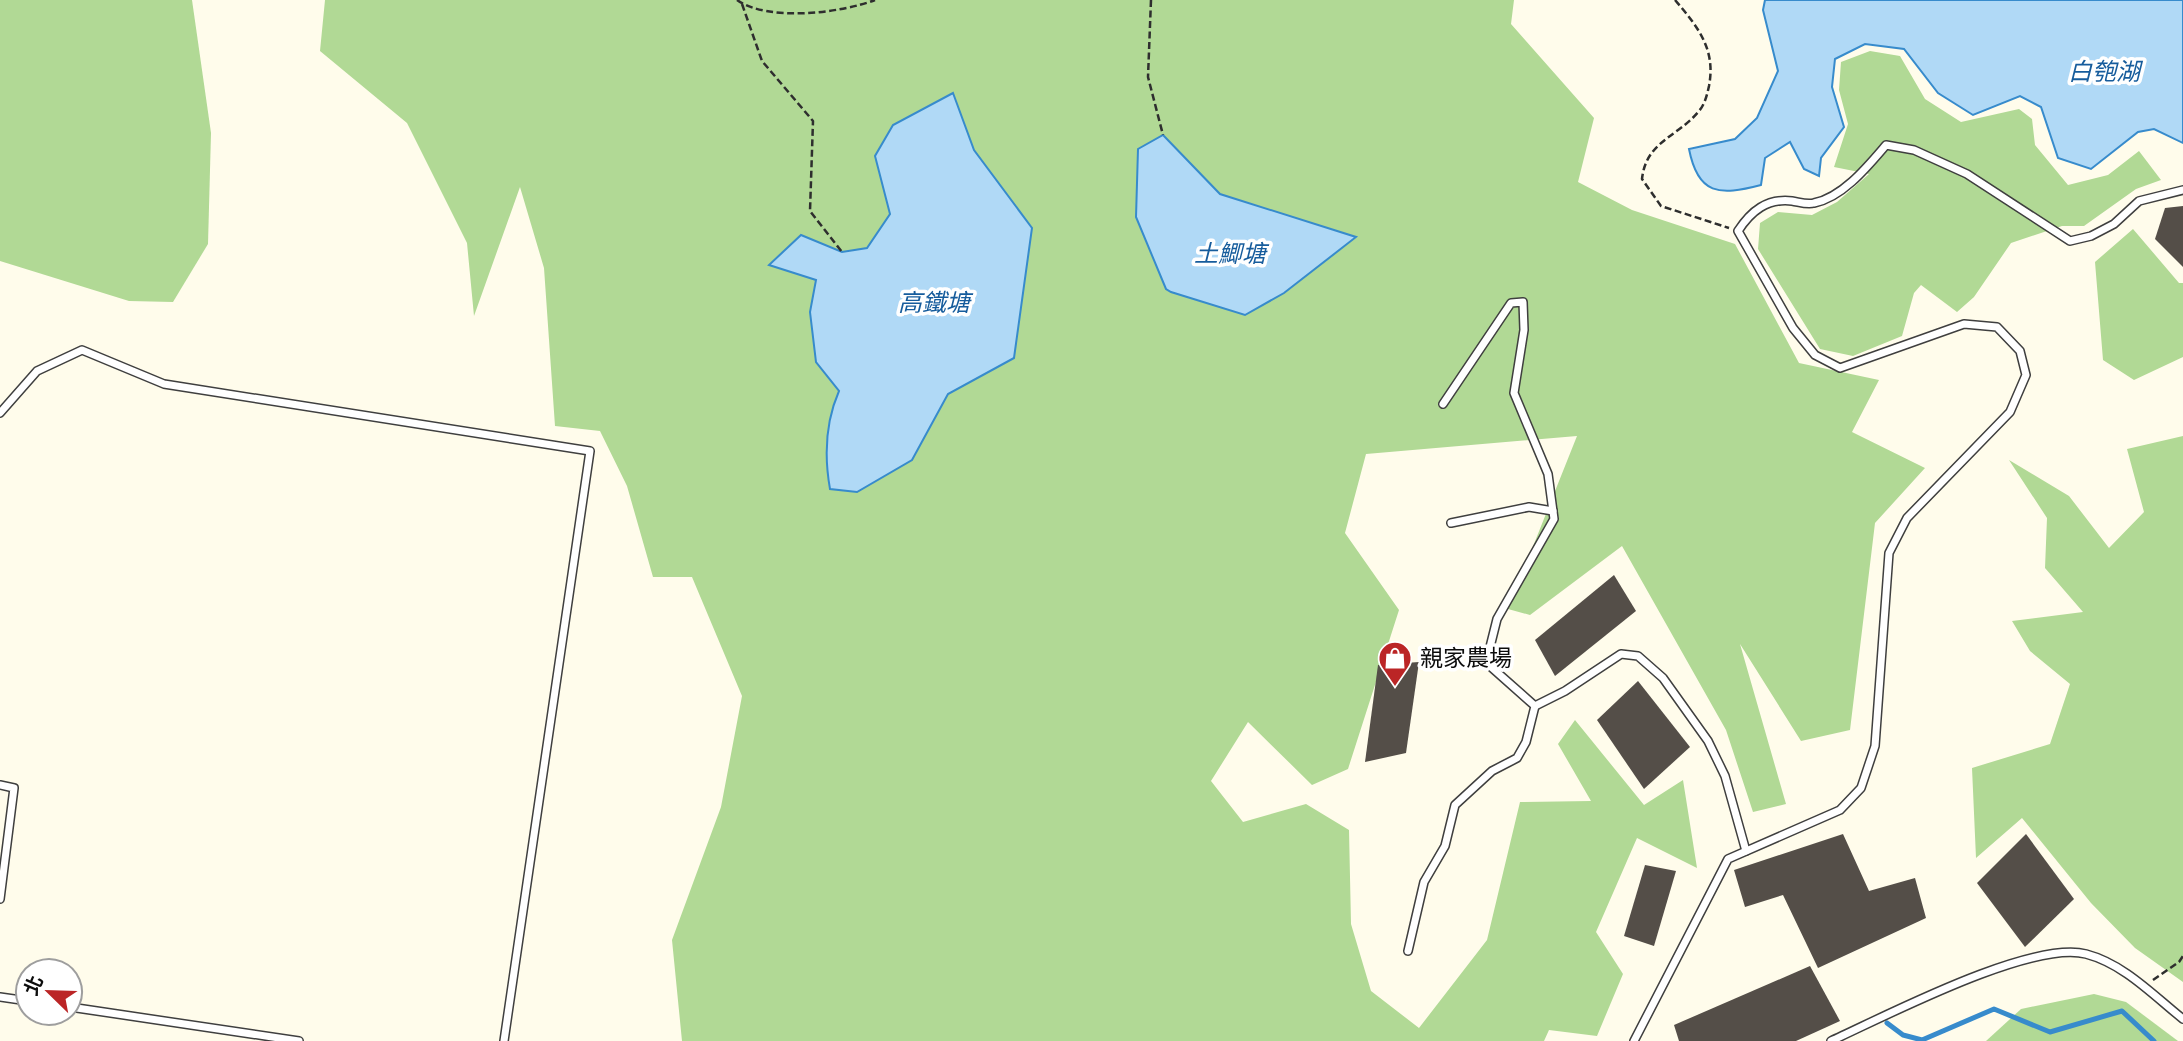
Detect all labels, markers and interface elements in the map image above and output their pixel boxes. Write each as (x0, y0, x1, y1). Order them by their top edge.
water label: 白匏湖 (2068, 57, 2144, 86)
water label: 土鯽塘 (1194, 239, 1270, 268)
water label: 高鐵塘 (898, 288, 974, 317)
shop icon: 親家農場 (1376, 639, 1414, 688)
place label: 親家農場 (1420, 644, 1512, 672)
north arrow (14, 957, 84, 1027)
text: 北 (20, 972, 48, 999)

